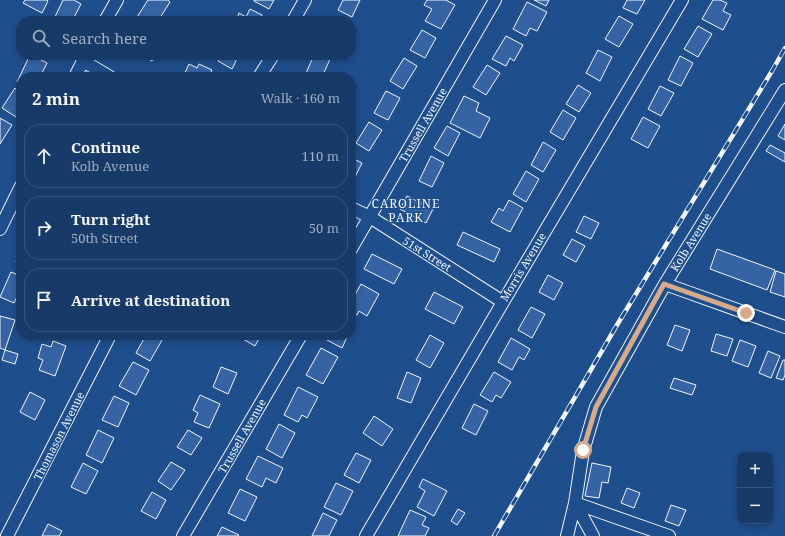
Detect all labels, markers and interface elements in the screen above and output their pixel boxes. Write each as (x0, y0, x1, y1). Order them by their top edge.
search box (16, 16, 356, 60)
icon: search (30, 27, 52, 49)
text: Search here (62, 28, 147, 48)
street label: Trussell Avenue (395, 85, 450, 165)
text: 2 min (32, 87, 80, 110)
text: Walk · 160 m (261, 89, 340, 107)
text: Continue (71, 137, 140, 157)
icon: ahead (33, 145, 55, 167)
text: 110 m (302, 147, 339, 165)
text: Kolb Avenue (71, 157, 149, 175)
district label: CAROLINE PARK (372, 195, 440, 226)
text: Turn right (71, 209, 150, 229)
street label: Kolb Avenue (667, 210, 715, 274)
icon: right (33, 217, 55, 239)
text: 50 m (309, 219, 339, 237)
text: 50th Street (71, 229, 138, 247)
street label: Morris Avenue (496, 229, 549, 304)
street label: 51st Street (400, 233, 455, 274)
icon: arrive (33, 289, 55, 311)
text: Arrive at destination (71, 290, 230, 310)
route end (737, 304, 755, 322)
street label: Thomason Avenue (30, 389, 87, 483)
street label: Trussell Avenue (214, 396, 269, 476)
route start (574, 441, 592, 459)
map controls (737, 452, 773, 524)
button: + (737, 452, 773, 488)
button: − (737, 488, 773, 524)

